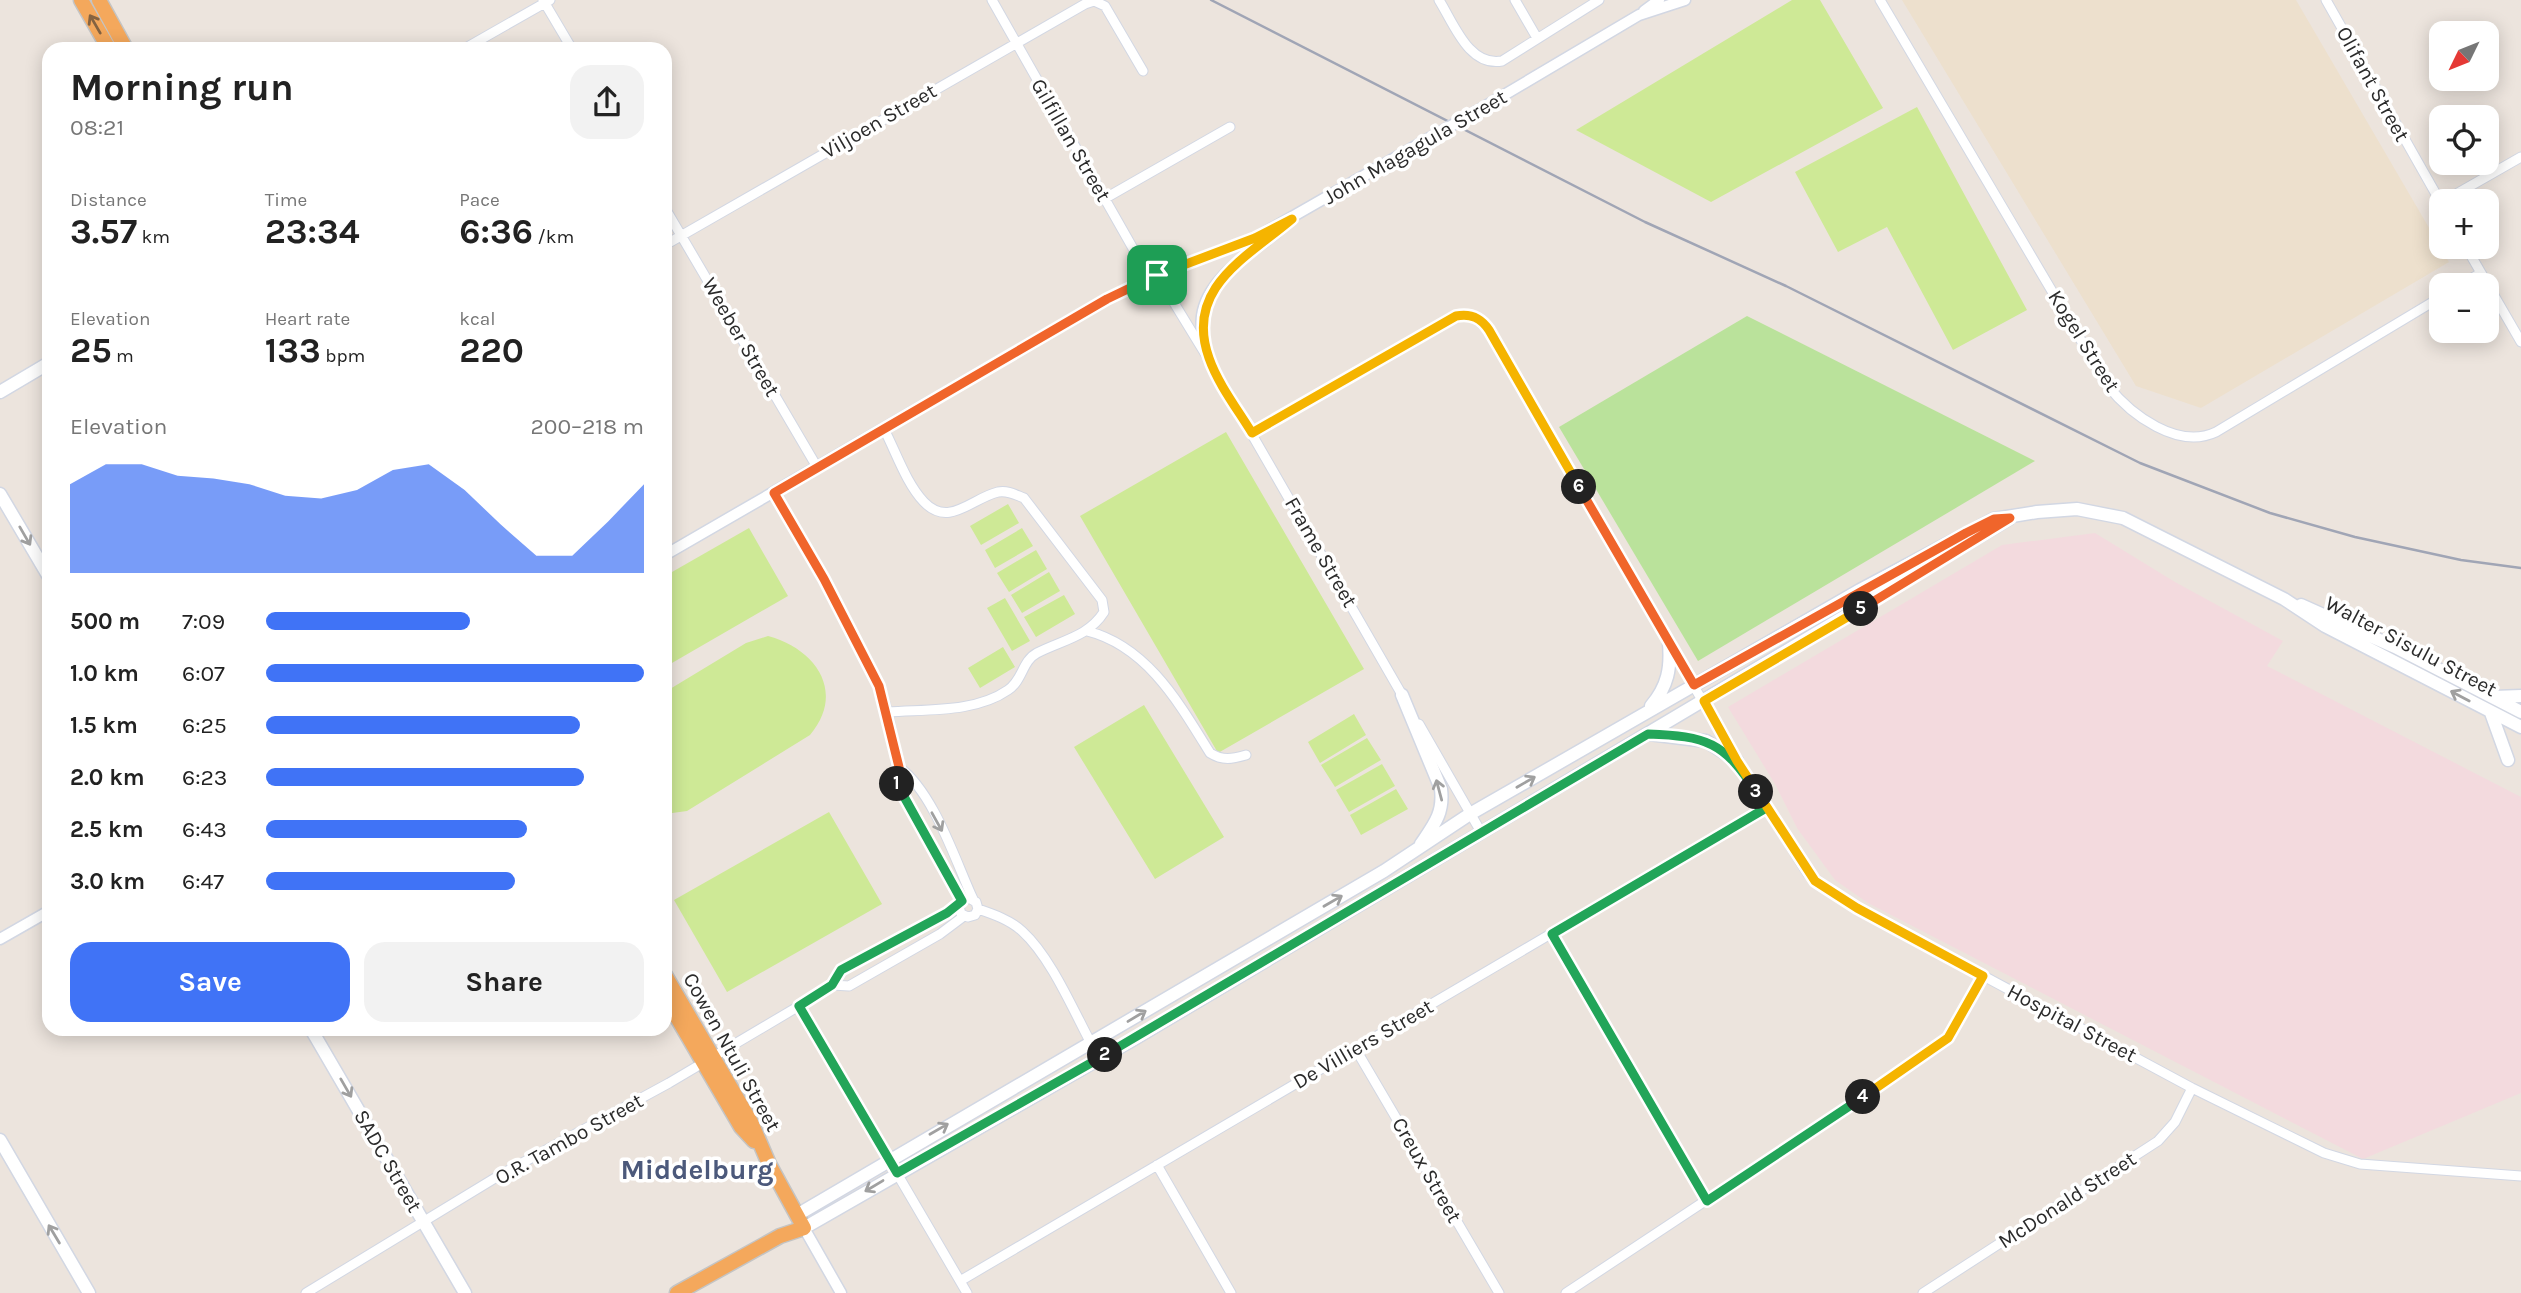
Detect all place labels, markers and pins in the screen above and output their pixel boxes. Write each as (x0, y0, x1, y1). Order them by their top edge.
pin (1127, 245, 1187, 305)
pin: 6 (1562, 470, 1596, 504)
pin: 5 (1843, 592, 1878, 626)
pin: 1 (880, 766, 914, 802)
pin: 3 (1738, 774, 1774, 810)
pin: 2 (1088, 1038, 1122, 1072)
pin: 4 (1846, 1080, 1881, 1114)

